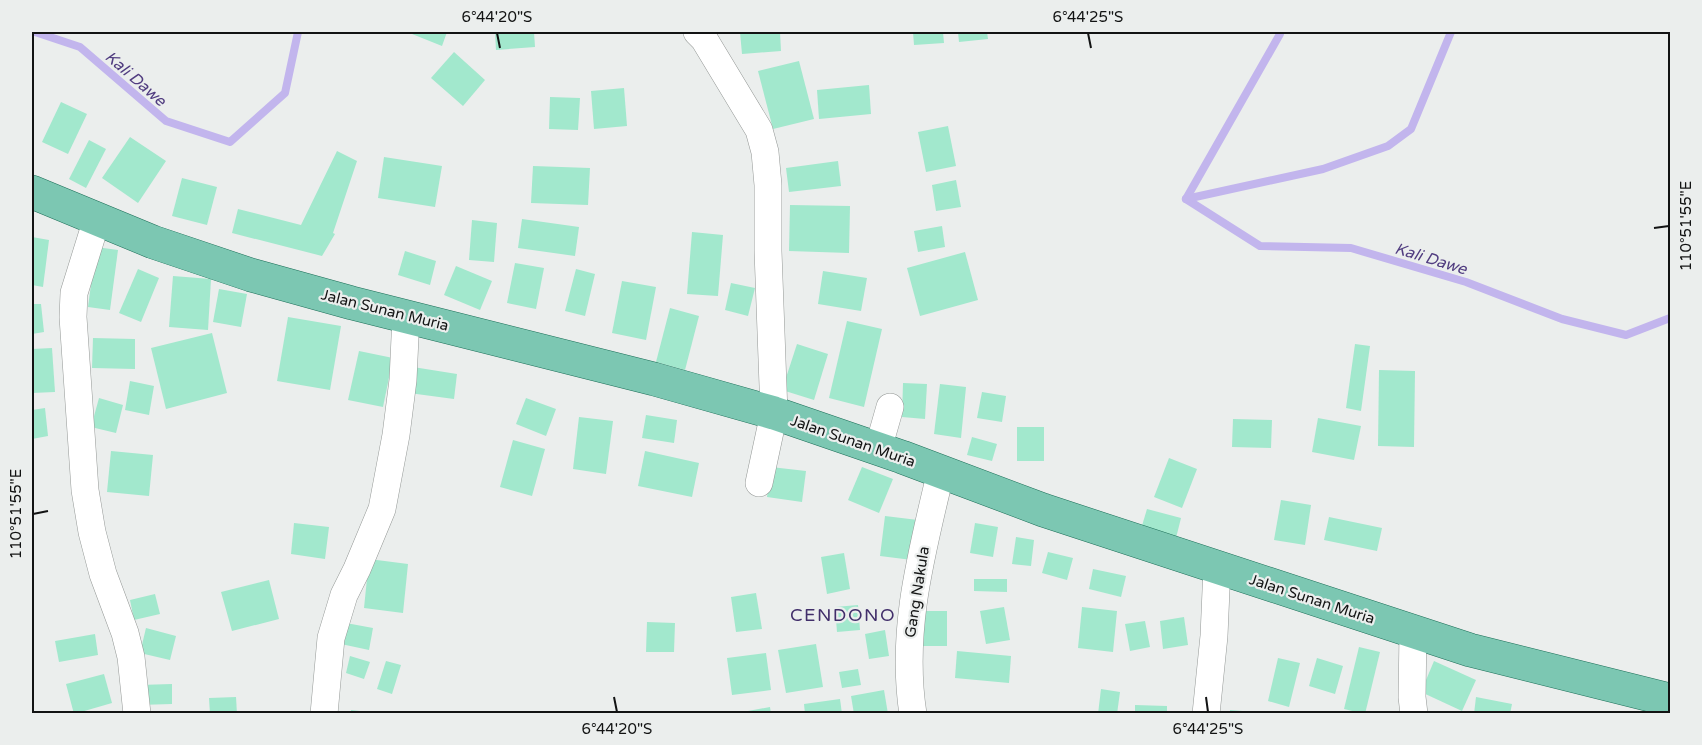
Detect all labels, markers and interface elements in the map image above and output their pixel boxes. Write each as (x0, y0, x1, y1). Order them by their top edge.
text: 6°44'20"S (462, 8, 532, 26)
text: 6°44'25"S (1053, 8, 1123, 26)
water label: Kali Dawe (101, 47, 171, 111)
text: 110°51'55"E (1677, 181, 1695, 271)
water label: Kali Dawe (1392, 239, 1470, 280)
street label: Jalan Sunan Muria (319, 285, 451, 335)
street label: Jalan Sunan Muria (788, 411, 918, 471)
text: 110°51'55"E (7, 469, 25, 559)
street label: Gang Nakula (901, 545, 933, 639)
street label: Jalan Sunan Muria (1247, 570, 1377, 628)
district label: CENDONO (790, 604, 896, 626)
text: 6°44'20"S (582, 720, 652, 738)
text: 6°44'25"S (1173, 720, 1243, 738)

